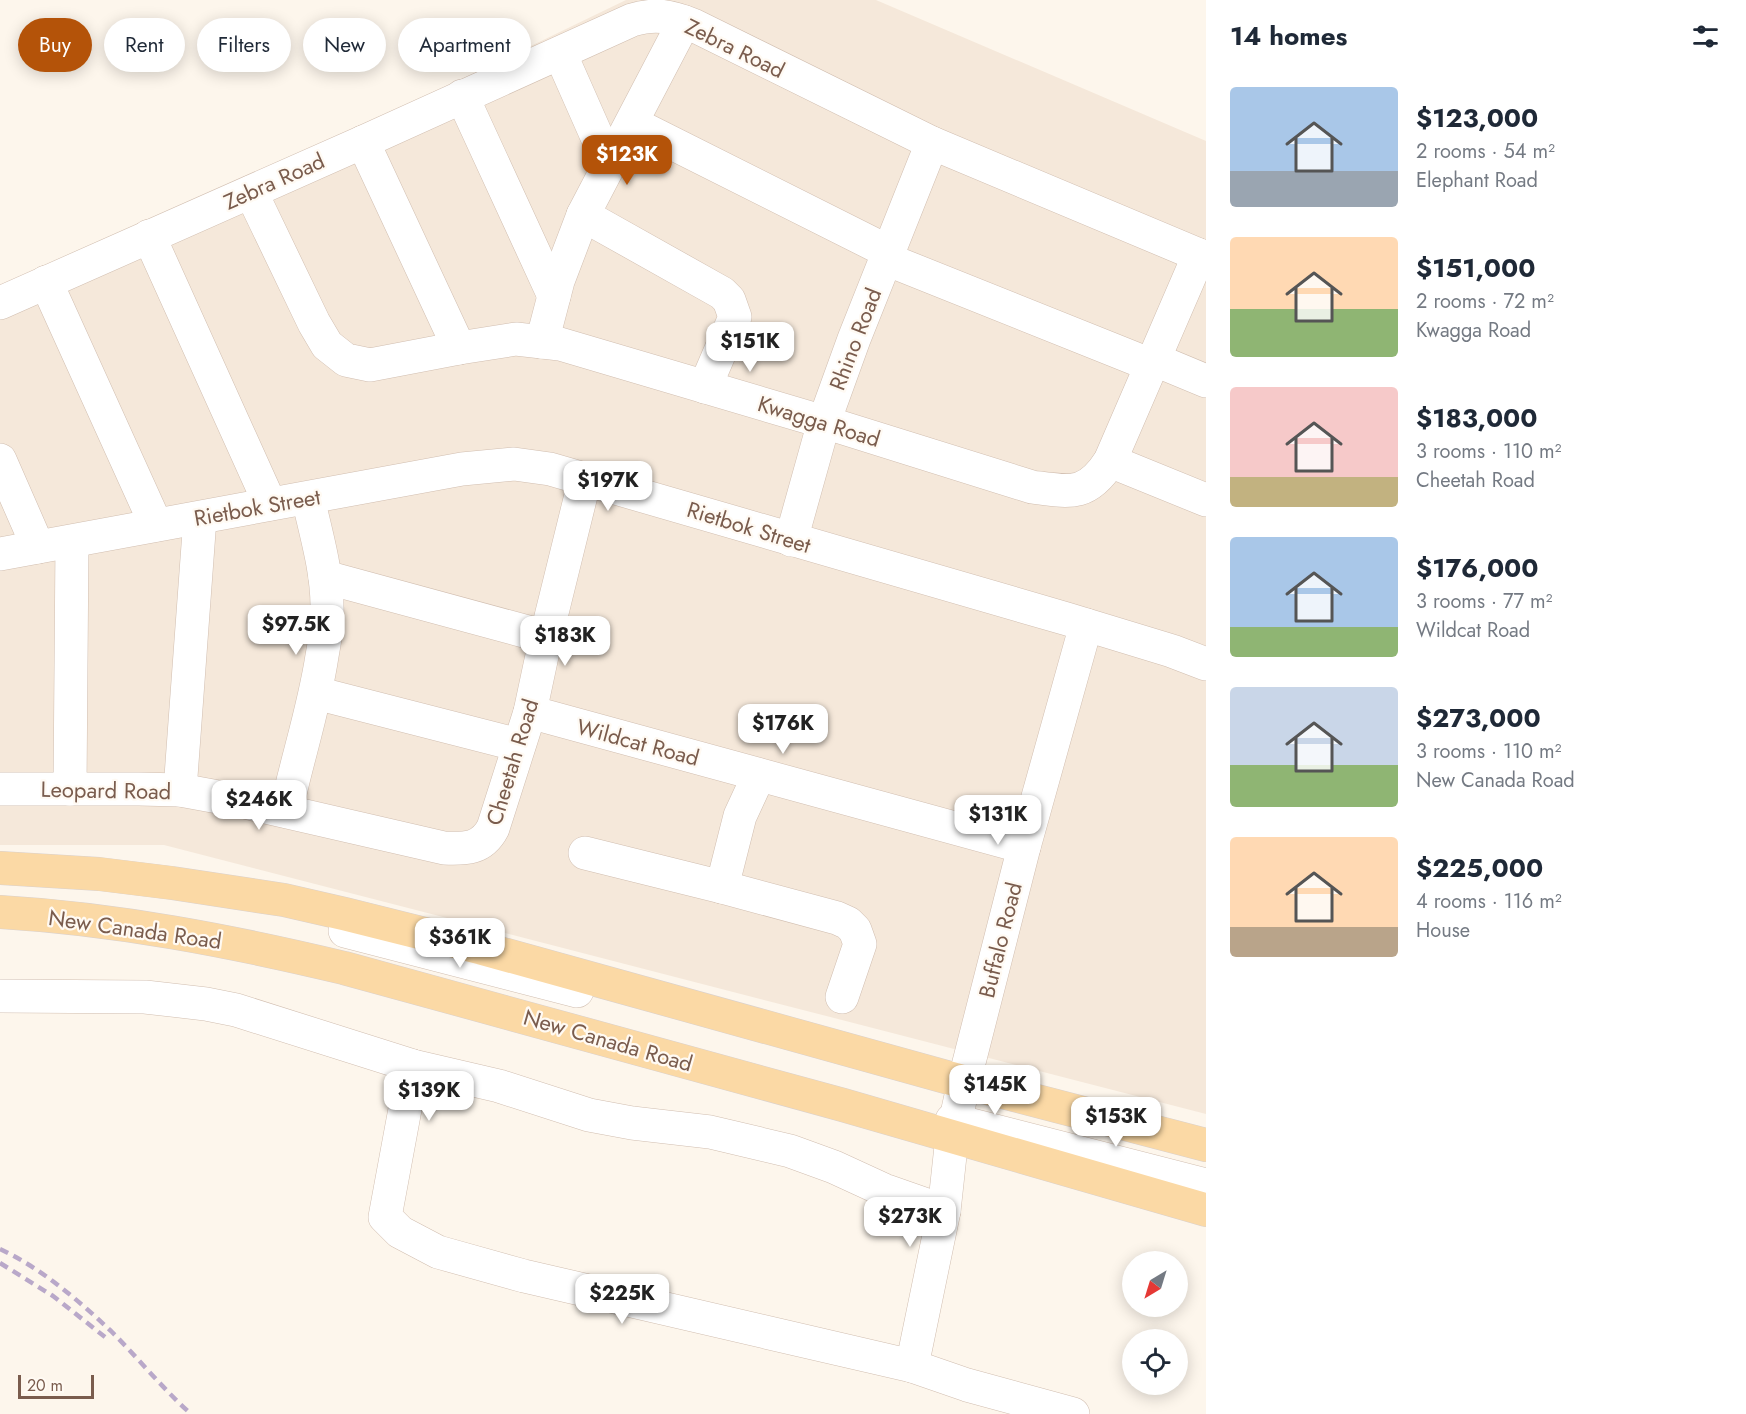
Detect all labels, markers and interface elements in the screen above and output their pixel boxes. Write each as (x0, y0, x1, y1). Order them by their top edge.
street label: Zebra Road (680, 10, 790, 86)
text: 14 homes (1230, 17, 1347, 55)
chip: Buy (18, 18, 92, 72)
chip: Rent (104, 18, 185, 72)
chip: Filters (197, 18, 291, 72)
chip: New (303, 18, 386, 72)
chip: Apartment (398, 18, 531, 72)
icon: filters (1689, 20, 1722, 53)
text: $123,000 (1416, 99, 1538, 137)
icon: home (1278, 111, 1350, 183)
pin: $123K (585, 135, 669, 186)
text: 2 rooms · 54 m² (1416, 137, 1555, 166)
text: $123K (596, 140, 658, 169)
street label: Zebra Road (218, 145, 330, 217)
text: Elephant Road (1416, 166, 1538, 195)
text: $151,000 (1416, 249, 1535, 287)
icon: home (1278, 261, 1350, 333)
street label: Rhino Road (821, 283, 889, 395)
text: 2 rooms · 72 m² (1416, 287, 1554, 316)
text: Kwagga Road (1416, 316, 1531, 345)
pin: $151K (708, 322, 792, 373)
text: $151K (720, 327, 780, 356)
street label: Kwagga Road (754, 387, 884, 455)
text: $183,000 (1416, 399, 1538, 437)
icon: home (1278, 411, 1350, 483)
text: 3 rooms · 110 m² (1416, 437, 1562, 466)
pin: $197K (566, 461, 650, 512)
text: $197K (577, 466, 639, 495)
text: Cheetah Road (1416, 466, 1535, 495)
street label: Rietbok Street (191, 480, 323, 534)
street label: Rietbok Street (683, 493, 816, 561)
text: $176,000 (1416, 549, 1539, 587)
icon: home (1278, 561, 1350, 633)
text: 3 rooms · 77 m² (1416, 587, 1553, 616)
pin: $97.5K (247, 605, 345, 656)
text: $97.5K (262, 610, 330, 639)
pin: $183K (523, 616, 607, 667)
text: Wildcat Road (1416, 616, 1530, 645)
text: $183K (534, 621, 596, 650)
street label: Cheetah Road (478, 695, 546, 829)
text: $273,000 (1416, 699, 1541, 737)
pin: $176K (741, 704, 825, 755)
text: $176K (752, 709, 814, 738)
street label: Wildcat Road (573, 710, 703, 774)
icon: home (1278, 711, 1350, 783)
text: 3 rooms · 110 m² (1416, 737, 1562, 766)
text: New Canada Road (1416, 766, 1575, 795)
street label: Leopard Road (40, 773, 172, 807)
pin: $246K (217, 780, 301, 831)
text: $246K (226, 785, 292, 814)
pin: $131K (956, 795, 1040, 846)
text: $131K (968, 800, 1028, 829)
text: $225,000 (1416, 849, 1543, 887)
icon: home (1278, 861, 1350, 933)
street label: Buffalo Road (970, 879, 1030, 1001)
text: 4 rooms · 116 m² (1416, 887, 1562, 916)
street label: New Canada Road (46, 901, 224, 957)
text: House (1416, 916, 1470, 945)
pin: $361K (418, 918, 502, 969)
text: $361K (429, 923, 491, 952)
street label: New Canada Road (520, 1001, 696, 1079)
pin: $145K (953, 1065, 1037, 1116)
text: $145K (963, 1070, 1027, 1099)
pin: $139K (387, 1071, 471, 1122)
text: $139K (398, 1076, 460, 1105)
pin: $153K (1074, 1097, 1158, 1148)
text: $153K (1085, 1102, 1147, 1131)
pin: $273K (868, 1197, 952, 1248)
text: $273K (878, 1202, 942, 1231)
north arrow (1122, 1251, 1188, 1317)
map controls (1122, 1251, 1188, 1395)
pin: $225K (580, 1274, 664, 1325)
text: $225K (589, 1279, 655, 1308)
button: locate (1122, 1329, 1188, 1395)
scale bar (18, 1372, 94, 1400)
text: 20 m (27, 1374, 63, 1397)

